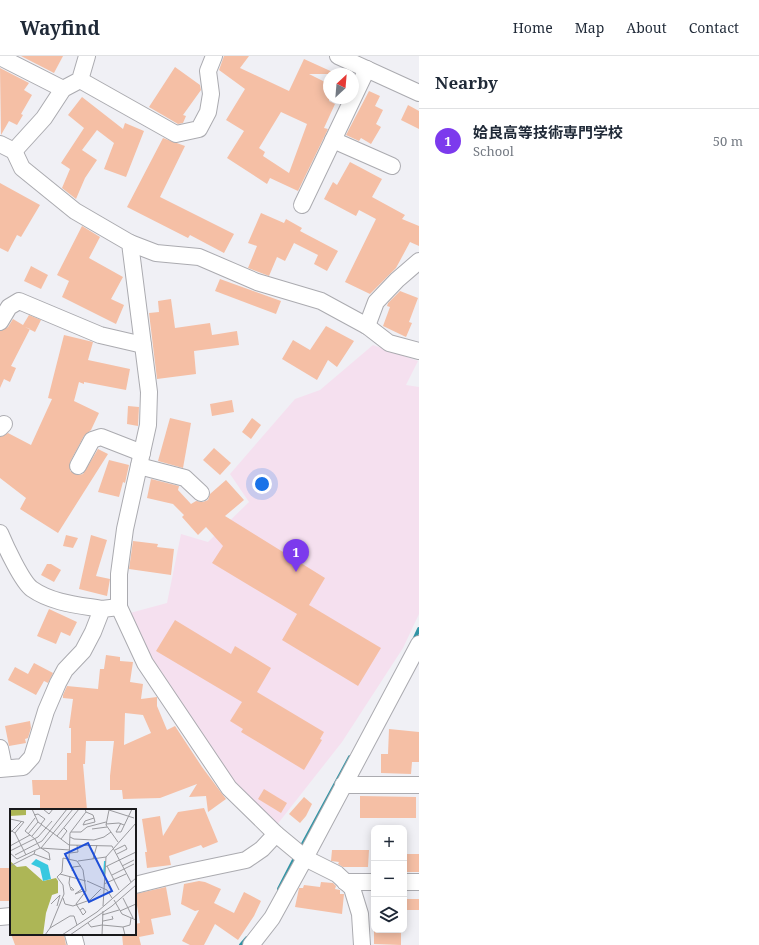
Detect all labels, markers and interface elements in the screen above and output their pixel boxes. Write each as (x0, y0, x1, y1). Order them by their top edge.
text: Wayfind (20, 15, 100, 41)
text: Home (513, 18, 553, 37)
text: Map (575, 18, 604, 37)
text: About (626, 18, 667, 37)
text: Contact (689, 18, 739, 37)
north arrow (323, 68, 359, 104)
text: Nearby (435, 71, 498, 94)
text: 姶良高等技術専門学校 (473, 122, 623, 142)
text: 1 (444, 132, 452, 150)
text: 50 m (713, 132, 743, 150)
text: School (473, 142, 514, 160)
your location (252, 474, 272, 494)
pin: 1 (283, 539, 309, 572)
inset map (10, 809, 136, 935)
map controls (371, 825, 407, 933)
button: + (371, 825, 407, 861)
button: − (371, 861, 407, 897)
button: layers (371, 897, 407, 933)

